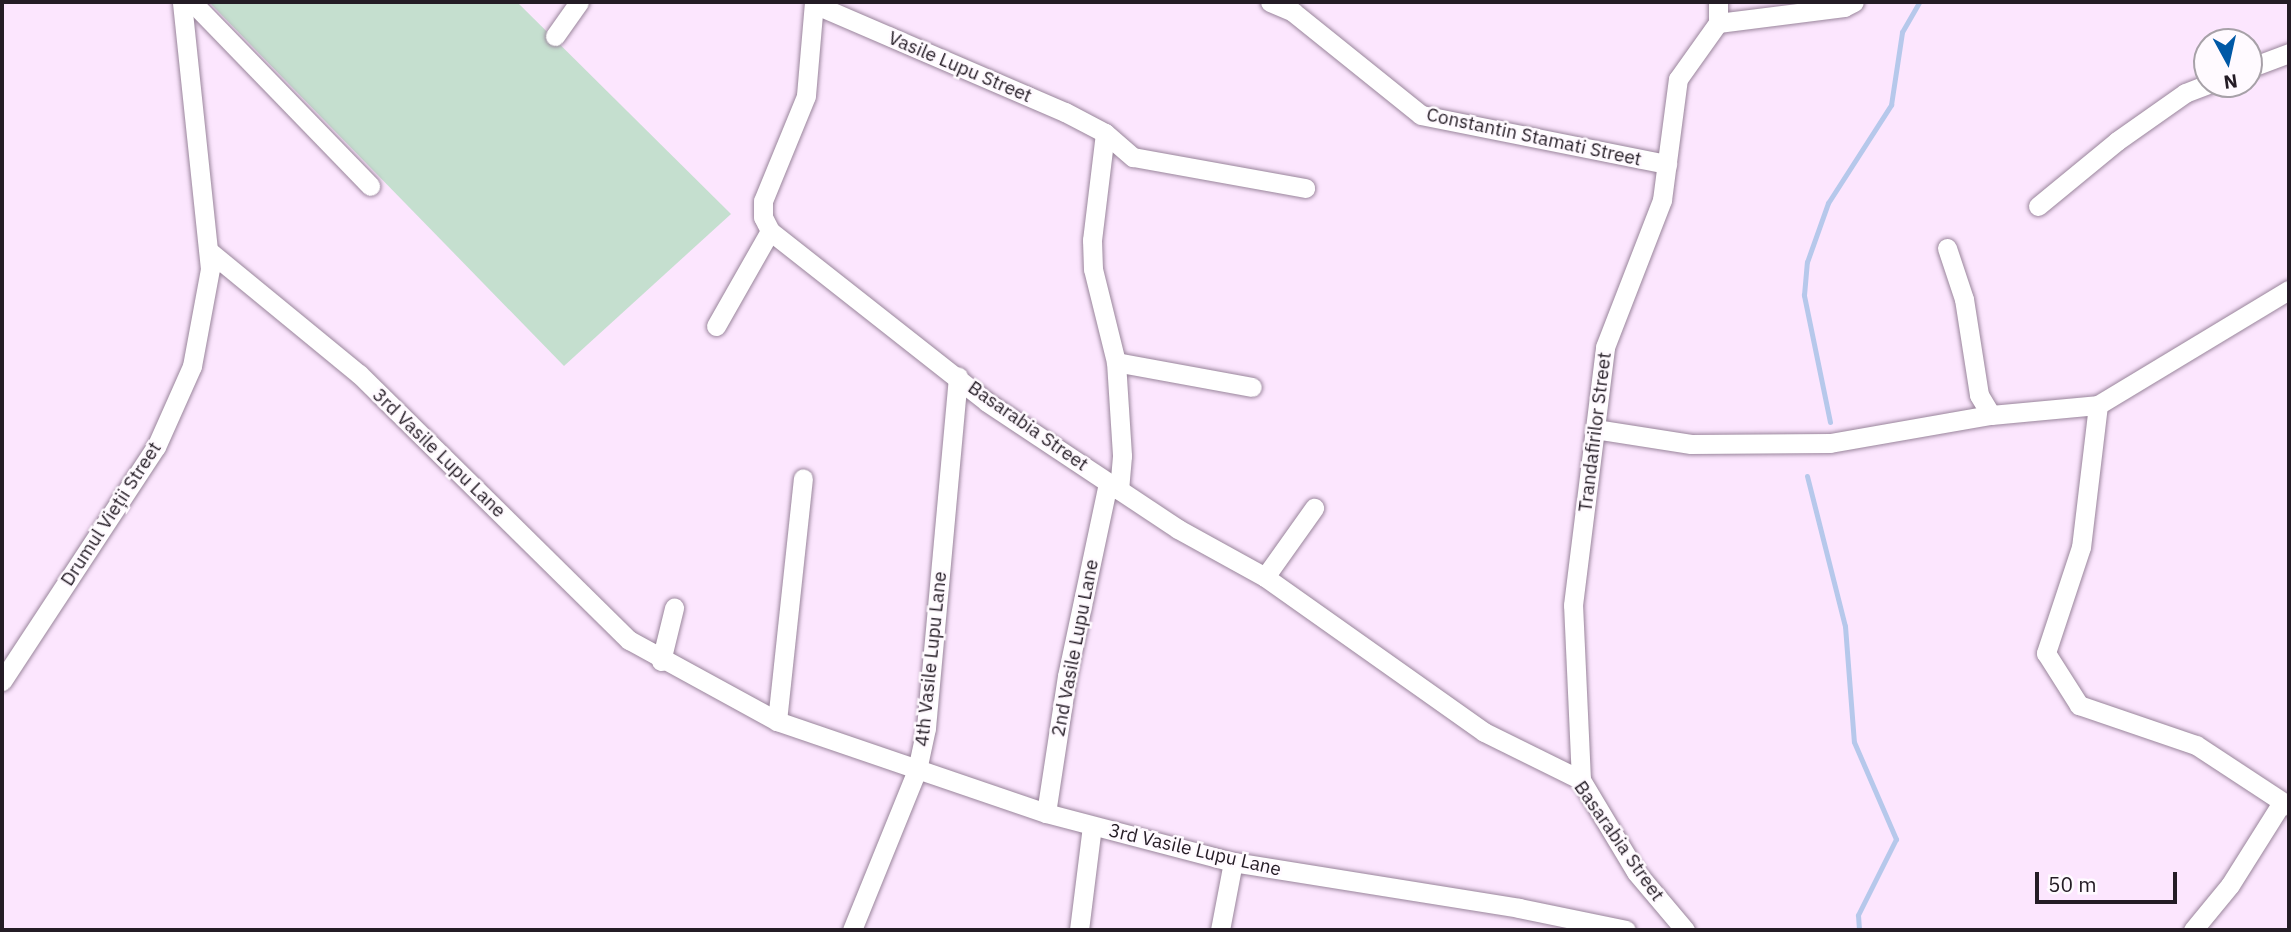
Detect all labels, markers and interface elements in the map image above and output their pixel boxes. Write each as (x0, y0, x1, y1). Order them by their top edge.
street label: Vasile Lupu Street (885, 26, 1035, 108)
north arrow (2193, 28, 2263, 98)
text: N (2222, 69, 2239, 95)
street label: Constantin Stamati Street (1424, 103, 1644, 171)
street label: Trandafirilor Street (1574, 351, 1616, 513)
street label: Basarabia Street (964, 376, 1092, 476)
street label: 3rd Vasile Lupu Lane (368, 384, 510, 522)
street label: Drumul Vieții Street (56, 438, 166, 590)
street label: 2nd Vasile Lupu Lane (1047, 557, 1103, 739)
street label: 4th Vasile Lupu Lane (910, 570, 952, 748)
street label: Basarabia Street (1569, 777, 1669, 905)
street label: 3rd Vasile Lupu Lane (1107, 819, 1283, 881)
scale bar (2039, 858, 2181, 902)
text: 50 m (2048, 870, 2097, 898)

